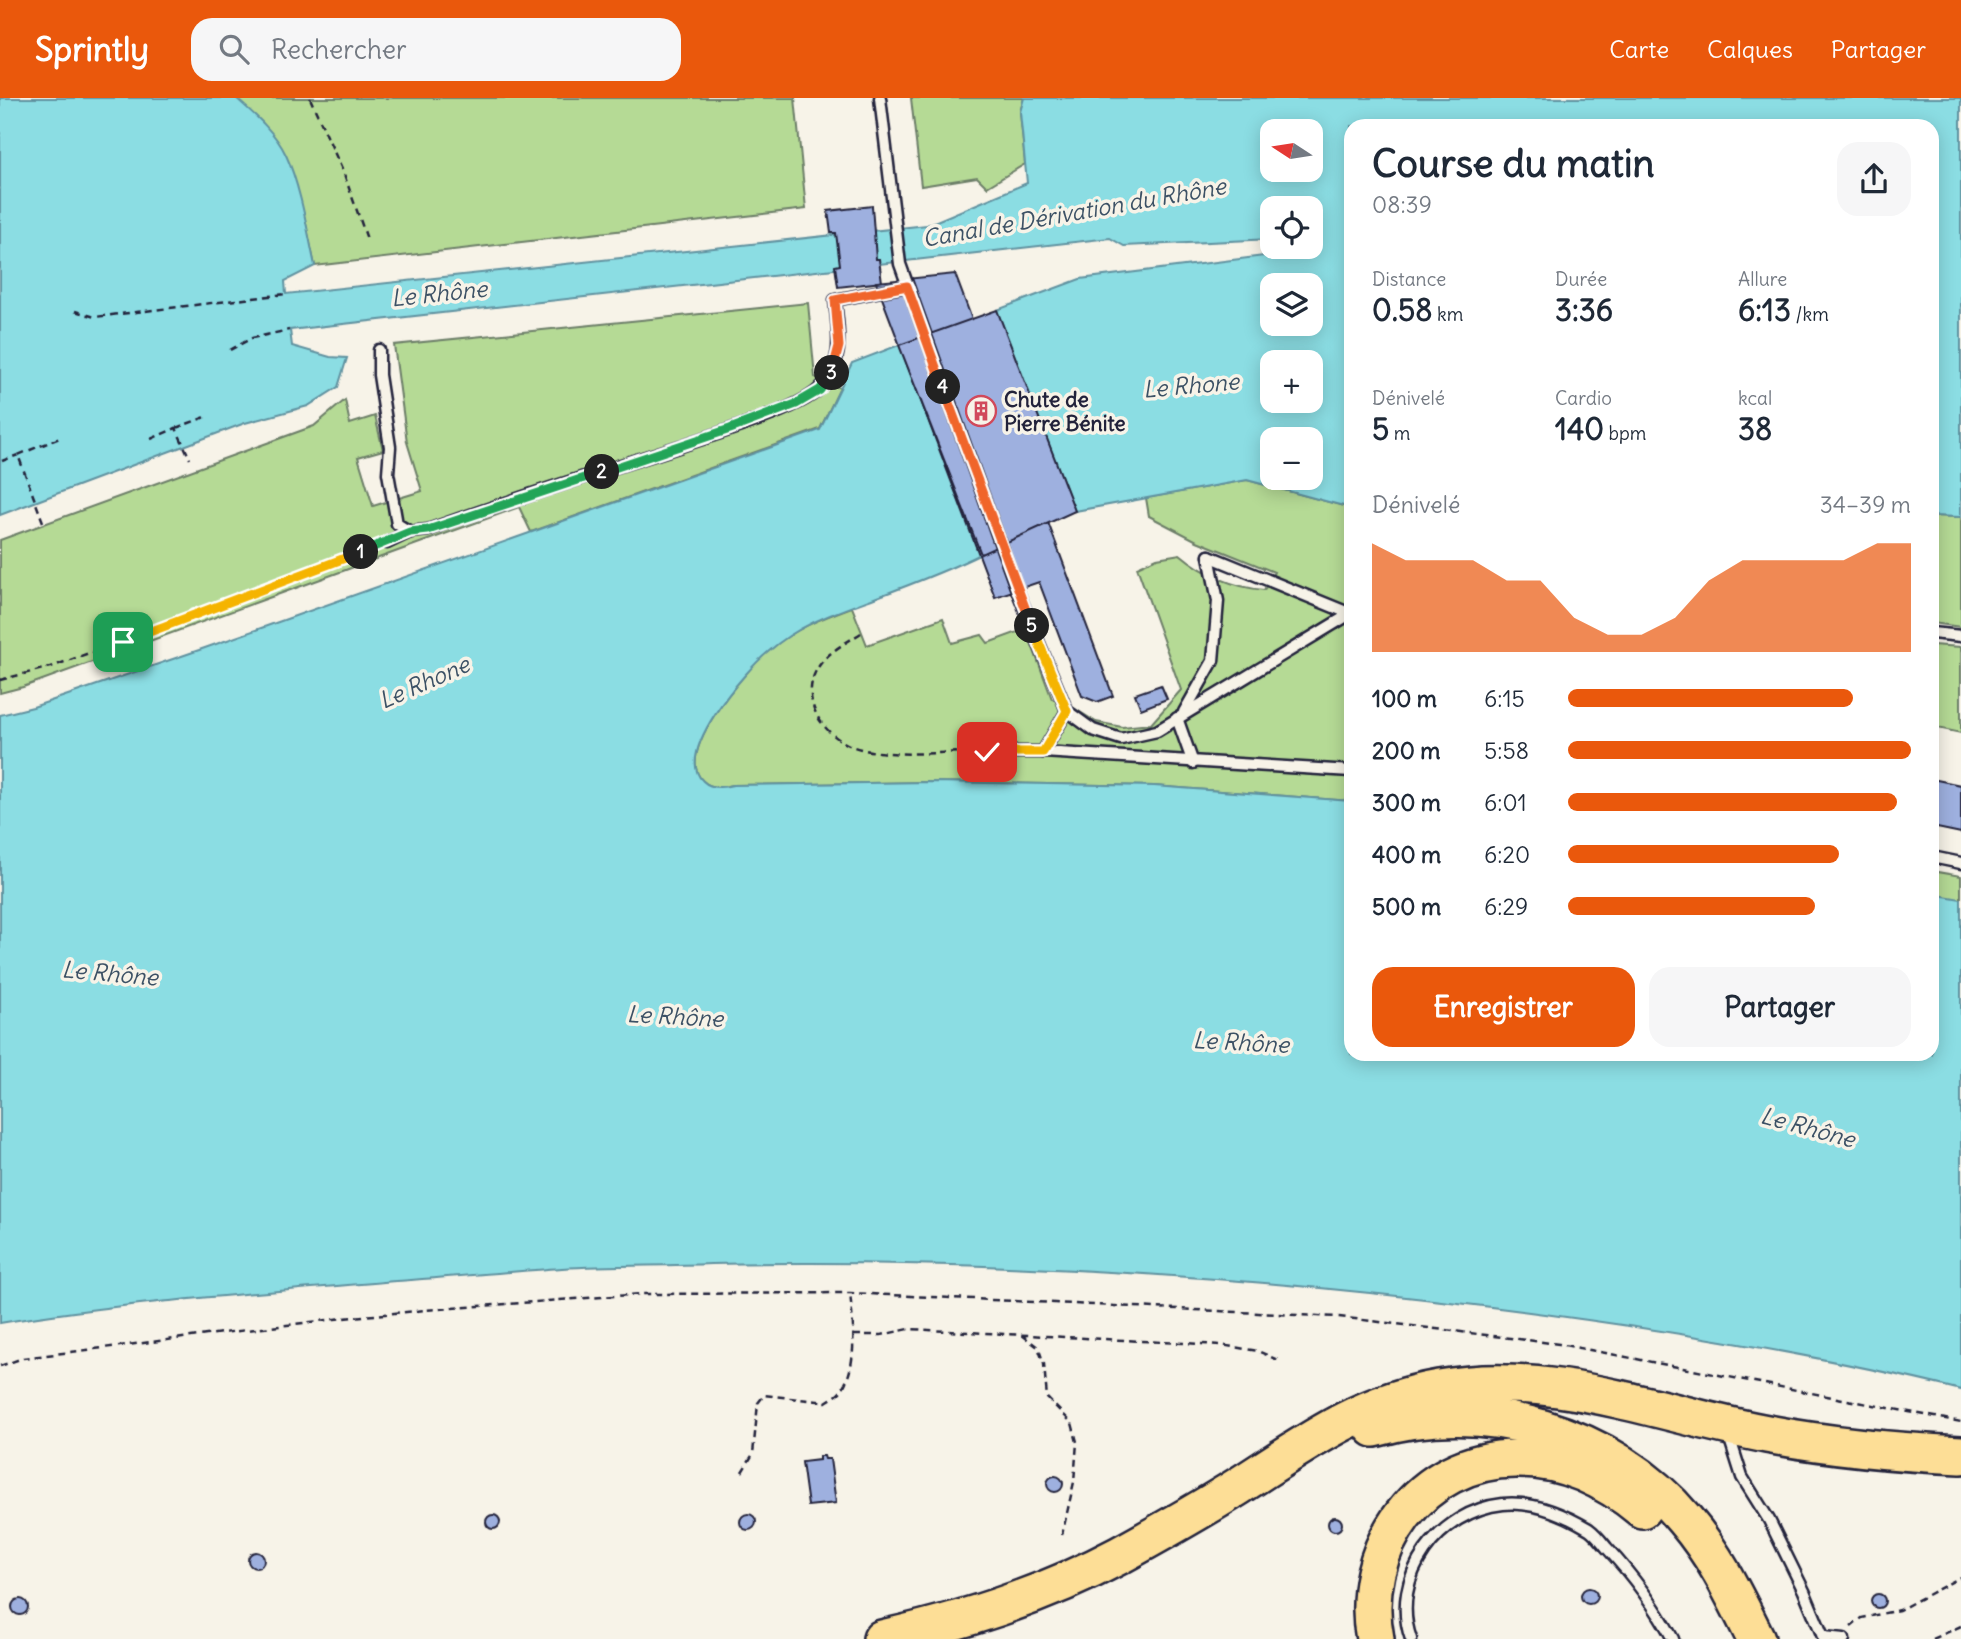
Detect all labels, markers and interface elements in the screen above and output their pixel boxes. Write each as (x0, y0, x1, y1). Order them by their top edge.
search box (191, 18, 681, 81)
text: Sprintly (35, 28, 149, 70)
icon: search (215, 30, 253, 68)
text: Rechercher (271, 33, 407, 66)
text: Carte (1609, 34, 1669, 64)
text: Calques (1707, 34, 1793, 64)
text: Partager (1831, 34, 1926, 64)
north arrow (1260, 119, 1323, 182)
map controls (1260, 119, 1323, 490)
text: Course du matin (1372, 140, 1654, 187)
button: share (1837, 142, 1911, 216)
water label: Canal de Dérivation du Rhône (920, 171, 1229, 253)
text: 08:39 (1372, 190, 1432, 219)
button: locate (1260, 196, 1323, 259)
text: Distance (1372, 267, 1446, 291)
text: Durée (1555, 267, 1607, 291)
text: Allure (1738, 267, 1787, 291)
water label: Le Rhône (390, 273, 490, 312)
button: layers (1260, 273, 1323, 336)
text: 0.58 (1372, 291, 1432, 329)
text: 3:36 (1555, 291, 1613, 329)
text: 6:13 (1738, 291, 1791, 329)
text: km (1432, 302, 1463, 326)
text: /km (1791, 302, 1829, 326)
button: + (1260, 350, 1323, 413)
pin: 3 (814, 356, 850, 390)
text: 3 (826, 360, 837, 384)
water label: Le Rhone (1142, 366, 1242, 404)
pin: 4 (926, 370, 960, 404)
text: 4 (937, 374, 948, 398)
place label: Chute de Pierre Bénite (1004, 386, 1126, 437)
text: Dénivelé (1372, 386, 1445, 410)
text: Cardio (1555, 386, 1612, 410)
text: kcal (1738, 386, 1772, 410)
building icon: Chute de Pierre Bénite (964, 394, 998, 428)
text: 5 (1372, 410, 1389, 448)
text: 140 (1555, 410, 1604, 448)
text: 38 (1738, 410, 1772, 448)
text: m (1389, 421, 1410, 445)
text: bpm (1604, 421, 1647, 445)
button: − (1260, 427, 1323, 490)
pin: 2 (584, 454, 620, 490)
text: 2 (596, 459, 607, 483)
text: Dénivelé (1372, 490, 1460, 519)
text: 34–39 m (1820, 490, 1911, 519)
pin: 1 (344, 534, 378, 570)
text: 1 (357, 539, 364, 563)
pin: 5 (1014, 608, 1050, 644)
pin (93, 612, 153, 672)
text: 5 (1026, 613, 1037, 637)
icon: arrive (104, 623, 142, 661)
water label: Le Rhone (374, 649, 475, 715)
text: 100 m (1372, 684, 1437, 713)
text: 6:15 (1484, 684, 1525, 713)
pin (957, 722, 1017, 782)
icon: check (968, 733, 1006, 771)
text: 200 m (1372, 736, 1441, 765)
text: 5:58 (1484, 736, 1529, 765)
text: 300 m (1372, 788, 1441, 817)
text: 6:01 (1484, 788, 1527, 817)
text: 400 m (1372, 840, 1441, 869)
text: 6:20 (1484, 840, 1530, 869)
text: 500 m (1372, 892, 1441, 921)
text: 6:29 (1484, 892, 1528, 921)
water label: Le Rhône (61, 954, 161, 992)
button: Enregistrer (1372, 967, 1635, 1047)
button: Partager (1649, 967, 1911, 1047)
water label: Le Rhône (626, 999, 725, 1033)
water label: Le Rhône (1192, 1025, 1291, 1059)
water label: Le Rhône (1758, 1101, 1860, 1154)

